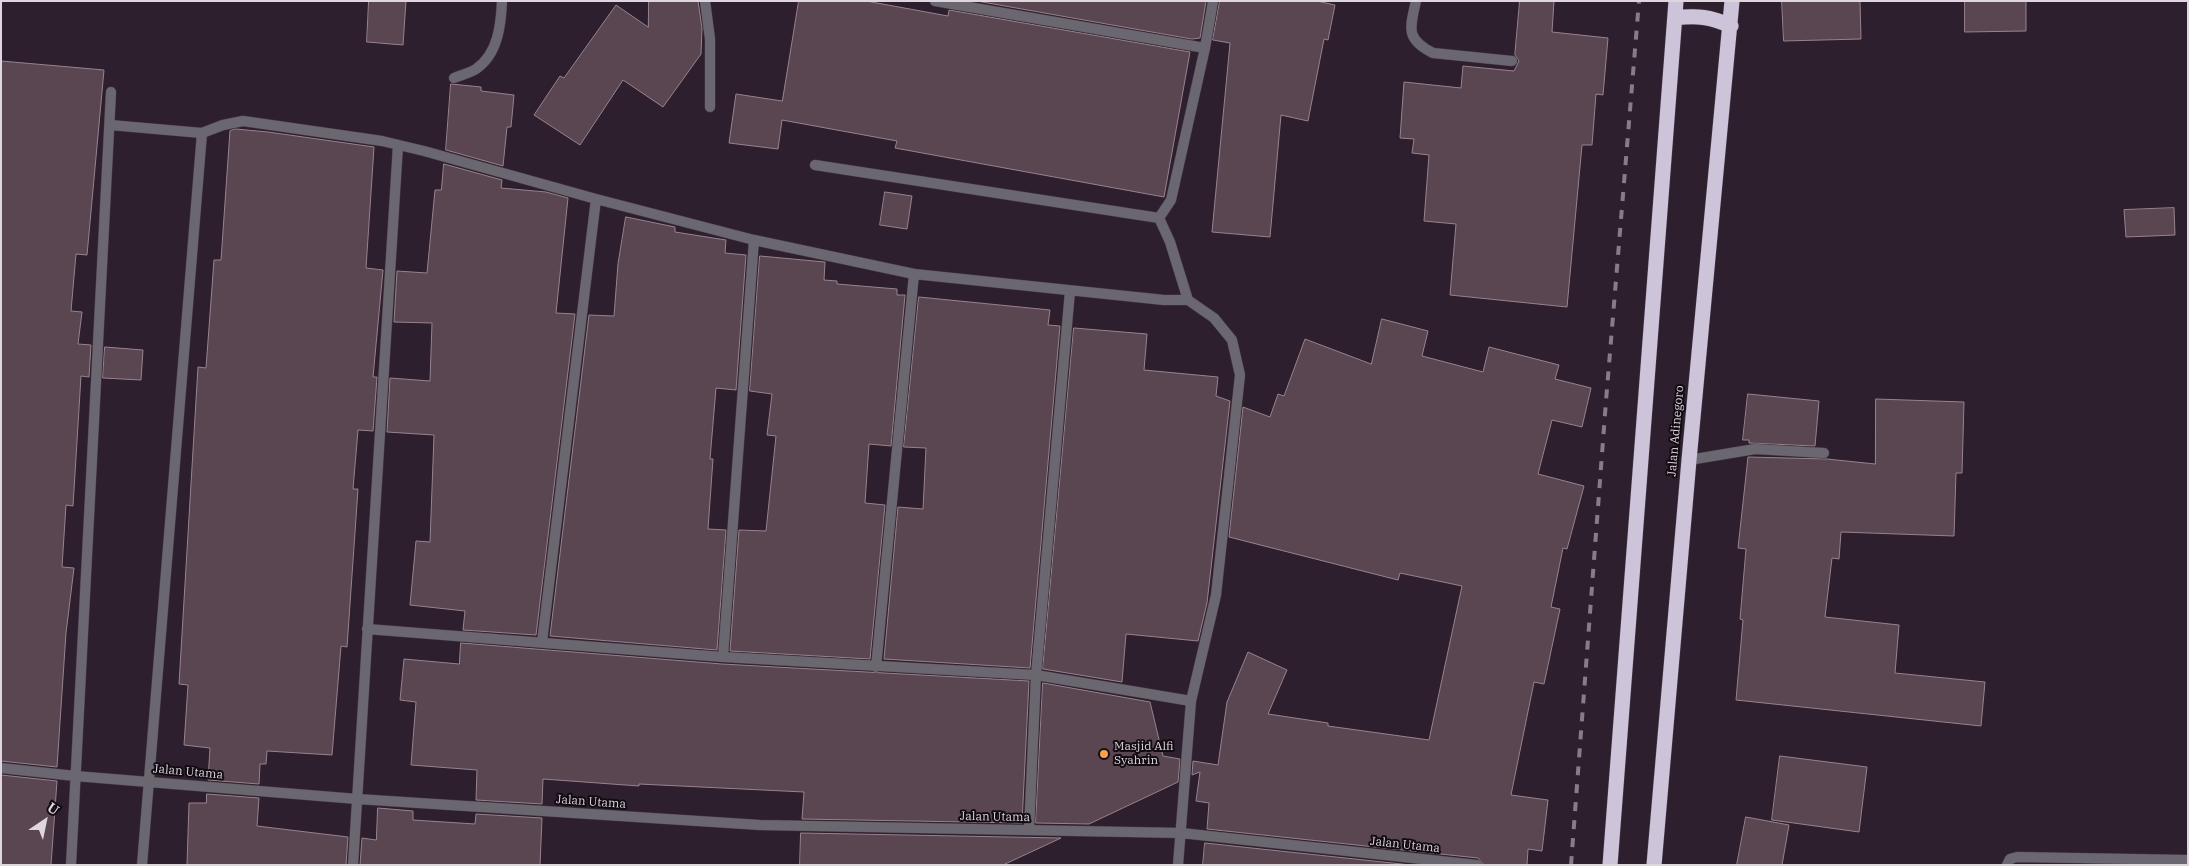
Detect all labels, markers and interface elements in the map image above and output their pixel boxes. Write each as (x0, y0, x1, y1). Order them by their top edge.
street label: Jalan Adinegoro (1665, 385, 1687, 477)
place label: Masjid Alfi Syahrin (1114, 740, 1174, 768)
marker: Masjid Alfi Syahrin (1098, 748, 1110, 760)
street label: Jalan Utama (152, 762, 224, 782)
street label: Jalan Utama (555, 792, 627, 812)
north arrow (20, 796, 70, 846)
text: U (44, 798, 63, 819)
street label: Jalan Utama (960, 809, 1030, 825)
street label: Jalan Utama (1369, 834, 1441, 856)

